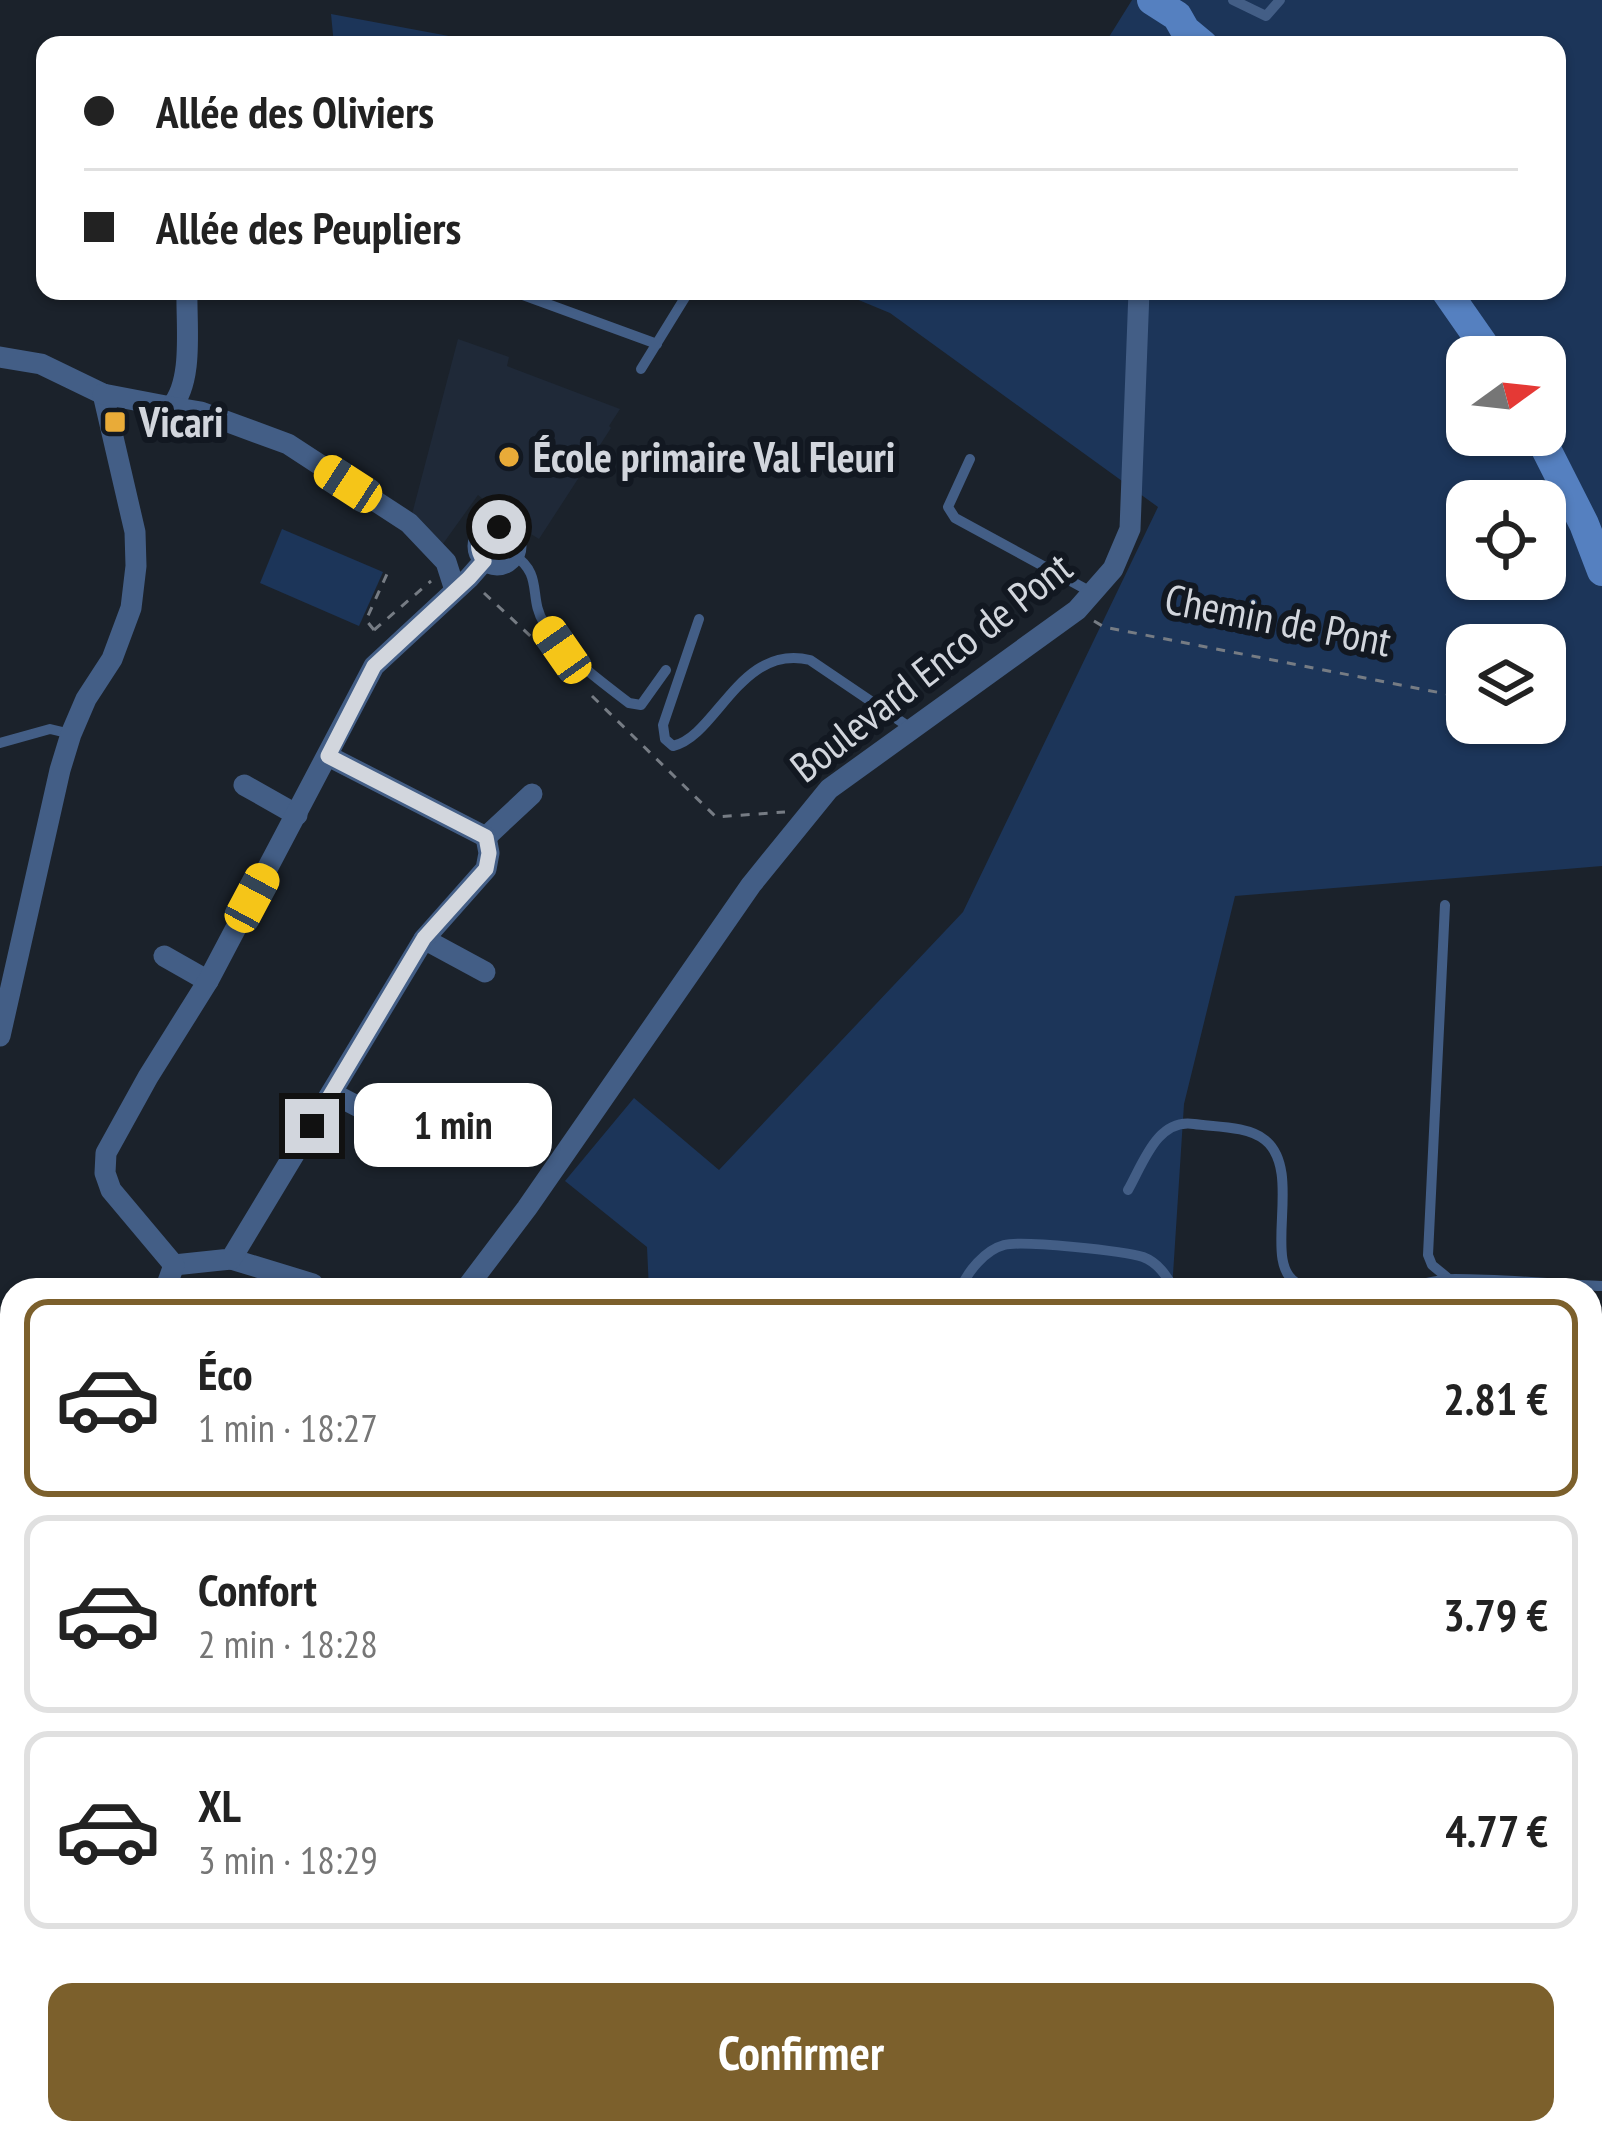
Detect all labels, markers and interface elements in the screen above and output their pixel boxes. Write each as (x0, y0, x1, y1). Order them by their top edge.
text: Allée des Oliviers (156, 82, 434, 140)
text: Allée des Peupliers (156, 198, 461, 256)
north arrow (1446, 336, 1566, 456)
map controls (1446, 336, 1566, 744)
place label: Vicari (138, 394, 223, 449)
marker: Vicari (102, 409, 128, 435)
place label: École primaire Val Fleuri (533, 429, 895, 484)
marker: École primaire Val Fleuri (496, 444, 522, 470)
car (308, 449, 388, 519)
button: locate (1446, 480, 1566, 600)
route start (472, 500, 526, 554)
street label: Boulevard Enco de Pont (779, 539, 1083, 794)
street label: Chemin de Pont (1160, 571, 1396, 668)
car (527, 610, 597, 690)
button: layers (1446, 624, 1566, 744)
car (219, 858, 285, 938)
callout: 1 min (354, 1084, 552, 1168)
route end (285, 1099, 339, 1153)
text: 1 min (414, 1099, 492, 1150)
icon: car (54, 1344, 162, 1452)
text: Éco (198, 1344, 253, 1402)
text: 2.81 € (1443, 1369, 1548, 1427)
text: 1 min · 18:27 (198, 1402, 378, 1453)
icon: car (54, 1560, 162, 1668)
text: Confort (198, 1560, 317, 1618)
text: 3.79 € (1443, 1585, 1548, 1643)
text: 2 min · 18:28 (198, 1618, 378, 1669)
icon: car (54, 1776, 162, 1884)
text: XL (198, 1776, 241, 1834)
text: 4.77 € (1445, 1801, 1548, 1859)
text: 3 min · 18:29 (198, 1834, 378, 1885)
button: Confirmer (48, 1983, 1554, 2121)

